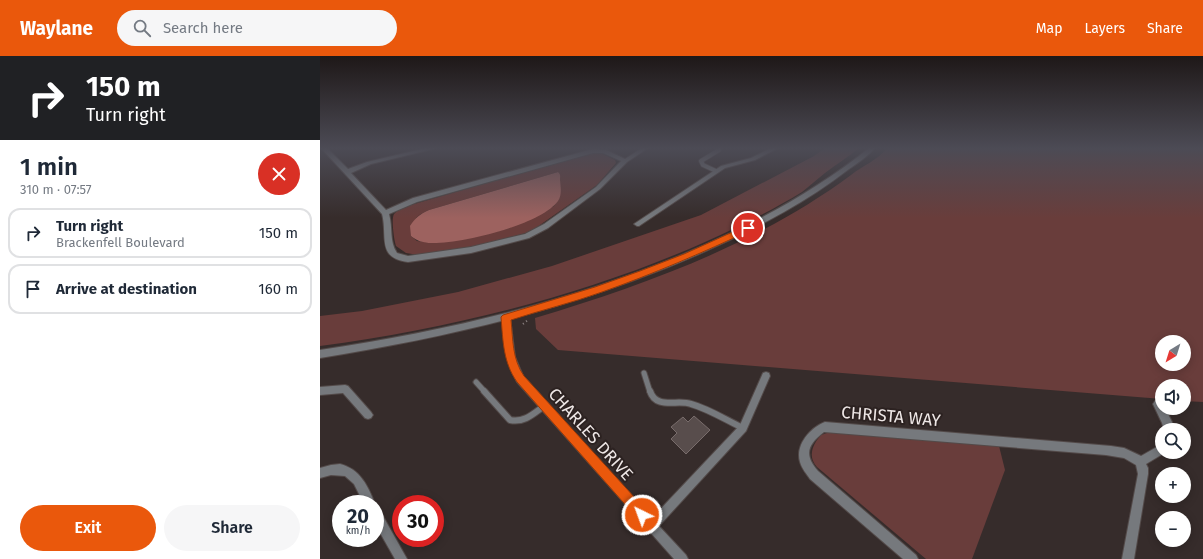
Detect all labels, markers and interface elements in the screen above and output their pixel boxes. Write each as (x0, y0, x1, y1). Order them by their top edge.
search box (117, 10, 397, 46)
text: Waylane (20, 17, 93, 40)
icon: search (131, 17, 153, 39)
text: Search here (163, 19, 243, 37)
text: Map (1036, 20, 1062, 37)
text: Layers (1084, 20, 1125, 37)
text: Share (1147, 20, 1183, 37)
text: 150 m (86, 70, 161, 103)
icon: right (20, 72, 72, 124)
text: Turn right (86, 104, 166, 126)
text: 1 min (20, 153, 78, 181)
button: close (258, 153, 300, 195)
text: 310 m · 07:57 (20, 182, 92, 197)
pin (731, 211, 765, 245)
text: Turn right (56, 217, 123, 235)
icon: arrive (737, 217, 759, 239)
icon: right (22, 222, 44, 244)
text: 150 m (259, 224, 298, 242)
text: Brackenfell Boulevard (56, 235, 185, 250)
icon: arrive (22, 278, 44, 300)
text: Arrive at destination (56, 280, 197, 298)
text: 160 m (258, 280, 298, 298)
north arrow (1155, 335, 1191, 371)
map controls (1155, 335, 1191, 547)
button: sound (1155, 379, 1191, 415)
street label: CHARLES DRIVE (544, 384, 638, 485)
street label: CHRISTA WAY (840, 402, 942, 431)
button: search (1155, 423, 1191, 459)
button: + (1155, 467, 1191, 503)
position arrow (621, 494, 663, 536)
speed limit sign: 30 (392, 495, 444, 547)
text: 20 (347, 504, 369, 528)
button: Exit (20, 505, 156, 551)
button: Share (164, 505, 300, 551)
button: − (1155, 511, 1191, 547)
text: km/h (346, 525, 370, 537)

